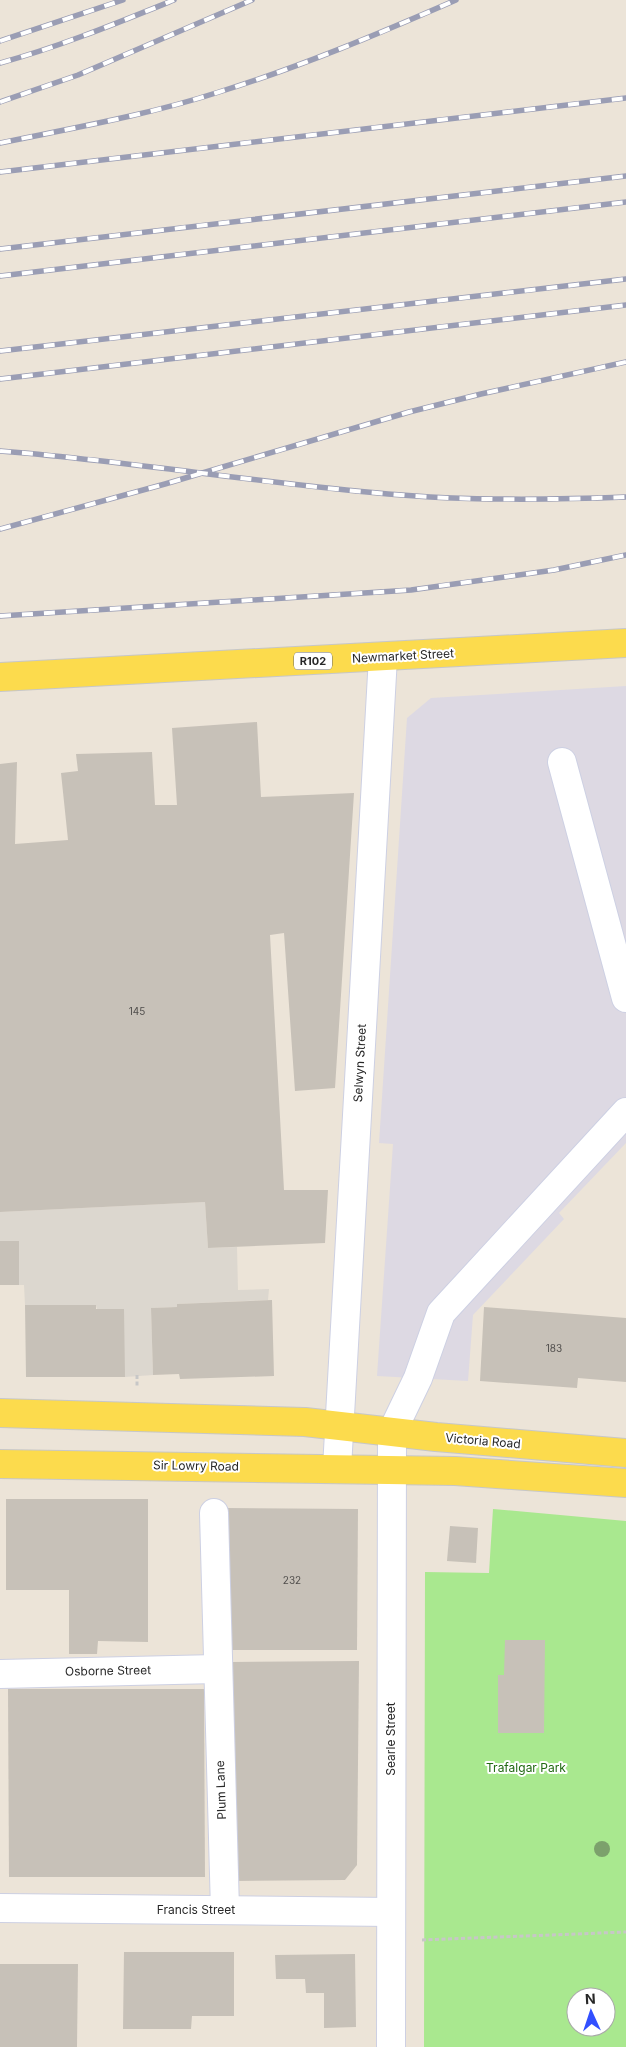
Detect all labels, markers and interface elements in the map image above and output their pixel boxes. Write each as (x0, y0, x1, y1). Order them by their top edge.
street label: Newmarket Street (352, 645, 454, 666)
road number: R102 (294, 652, 332, 669)
house number: 145 (129, 1005, 145, 1017)
street label: Selwyn Street (350, 1023, 369, 1103)
house number: 183 (546, 1342, 562, 1354)
street label: Victoria Road (445, 1430, 521, 1451)
street label: Sir Lowry Road (153, 1457, 239, 1474)
house number: 232 (283, 1574, 301, 1586)
street label: Osborne Street (65, 1662, 151, 1679)
street label: Searle Street (383, 1702, 398, 1776)
street label: Plum Lane (212, 1760, 229, 1820)
park label: Trafalgar Park (486, 1760, 566, 1775)
street label: Francis Street (157, 1902, 235, 1917)
north arrow (566, 1987, 616, 2037)
text: N (585, 1990, 596, 2007)

